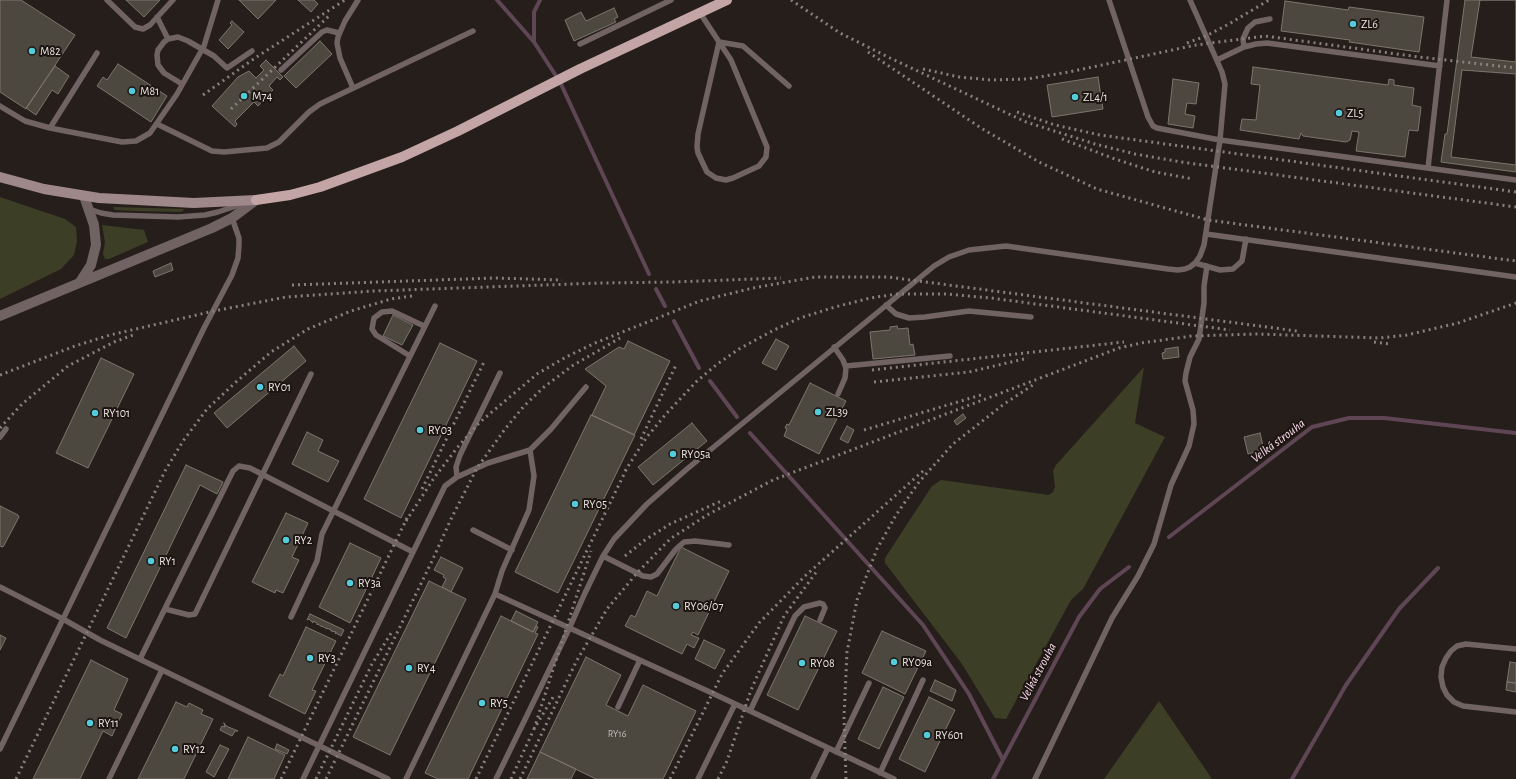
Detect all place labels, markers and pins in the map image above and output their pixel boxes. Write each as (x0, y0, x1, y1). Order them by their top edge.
place label: ZL6 (1361, 17, 1378, 31)
marker: ZL6 (1348, 19, 1358, 29)
place label: M82 (40, 44, 61, 58)
marker: M82 (27, 46, 37, 56)
place label: M81 (140, 84, 159, 98)
marker: M81 (127, 86, 137, 96)
place label: M74 (252, 89, 272, 103)
place label: ZL4/1 (1083, 90, 1108, 104)
marker: M74 (239, 91, 249, 101)
marker: ZL4/1 (1070, 92, 1080, 102)
place label: ZL5 (1347, 106, 1363, 120)
marker: ZL5 (1334, 108, 1344, 118)
place label: RY01 (268, 380, 291, 394)
marker: RY01 (255, 382, 265, 392)
place label: ZL39 (826, 405, 848, 419)
place label: RY101 (103, 406, 130, 420)
marker: ZL39 (813, 407, 823, 417)
marker: RY101 (90, 408, 100, 418)
place label: RY03 (428, 423, 452, 437)
marker: RY03 (415, 425, 425, 435)
place label: RY05a (681, 447, 711, 461)
marker: RY05a (668, 449, 678, 459)
place label: RY05 (583, 497, 607, 511)
marker: RY05 (570, 499, 580, 509)
place label: RY2 (294, 533, 312, 547)
marker: RY2 (281, 535, 291, 545)
place label: RY1 (159, 554, 176, 568)
marker: RY1 (146, 556, 156, 566)
place label: RY3a (358, 576, 381, 590)
marker: RY3a (345, 578, 355, 588)
place label: RY06/07 (684, 599, 723, 613)
marker: RY06/07 (671, 601, 681, 611)
place label: RY3 (318, 651, 336, 665)
marker: RY3 (305, 653, 315, 663)
place label: RY09a (902, 655, 932, 669)
place label: RY08 (810, 656, 835, 670)
marker: RY09a (889, 657, 899, 667)
marker: RY08 (797, 658, 807, 668)
place label: RY4 (417, 661, 435, 675)
marker: RY4 (404, 663, 414, 673)
place label: RY5 (490, 696, 508, 710)
marker: RY5 (477, 698, 487, 708)
place label: RY11 (98, 716, 119, 730)
marker: RY11 (85, 718, 95, 728)
place label: RY601 (935, 728, 964, 742)
marker: RY601 (922, 730, 932, 740)
place label: RY12 (183, 742, 205, 756)
marker: RY12 (170, 744, 180, 754)

